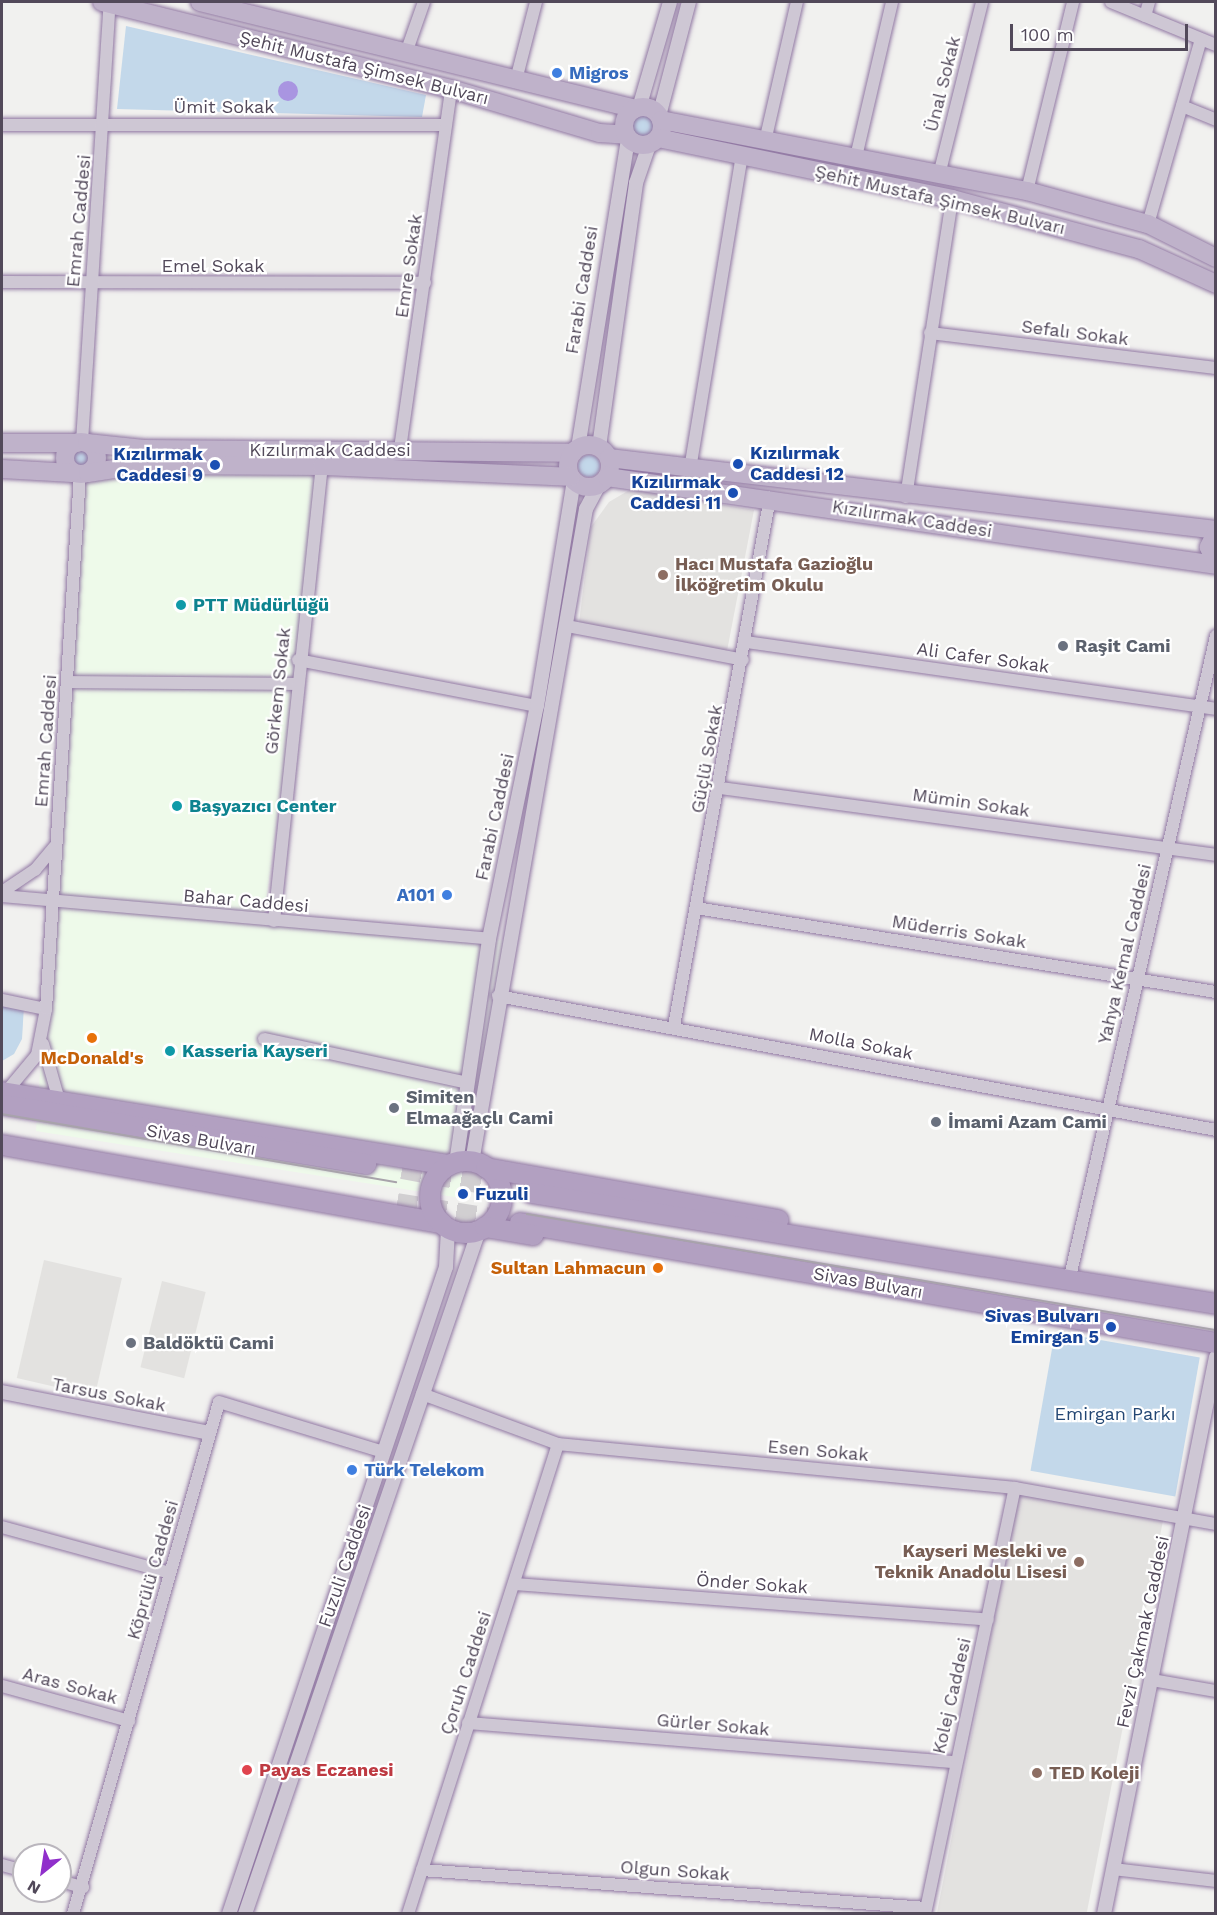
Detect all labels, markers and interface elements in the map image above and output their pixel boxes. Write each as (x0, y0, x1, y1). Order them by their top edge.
scale bar (1013, 12, 1192, 50)
text: 100 m (1021, 24, 1074, 45)
street label: Şehit Mustafa Şimsek Bulvarı (237, 26, 491, 110)
street label: Ünal Sokak (921, 34, 965, 134)
place label: Migros (569, 62, 629, 84)
marker: Migros (550, 66, 564, 80)
street label: Ümit Sokak (173, 96, 275, 118)
street label: Emrah Caddesi (62, 154, 96, 288)
street label: Şehit Mustafa Şimsek Bulvarı (812, 161, 1068, 239)
street label: Emre Sokak (391, 213, 427, 319)
street label: Farabi Caddesi (561, 224, 603, 356)
street label: Emel Sokak (161, 255, 265, 277)
street label: Sefalı Sokak (1020, 316, 1130, 350)
street label: Kızılırmak Caddesi (249, 439, 411, 461)
place label: Kızılırmak Caddesi 12 (750, 443, 844, 486)
place label: Kızılırmak Caddesi 9 (113, 444, 203, 486)
marker: Kızılırmak Caddesi 12 (731, 457, 745, 471)
marker: Kızılırmak Caddesi 9 (208, 458, 222, 472)
place label: Kızılırmak Caddesi 11 (630, 472, 721, 514)
marker: Kızılırmak Caddesi 11 (726, 486, 740, 500)
street label: Kızılırmak Caddesi (830, 496, 994, 542)
place label: Hacı Mustafa Gazioğlu İlköğretim Okulu (675, 554, 873, 596)
marker: Hacı Mustafa Gazioğlu İlköğretim Okulu (656, 568, 670, 582)
place label: PTT Müdürlüğü (193, 594, 329, 616)
marker: PTT Müdürlüğü (174, 598, 188, 612)
street label: Görkem Sokak (261, 626, 295, 756)
place label: Raşit Cami (1075, 635, 1171, 657)
street label: Ali Cafer Sokak (915, 638, 1051, 678)
marker: Raşit Cami (1056, 639, 1070, 653)
street label: Emrah Caddesi (31, 674, 61, 808)
street label: Güçlü Sokak (687, 703, 727, 815)
street label: Farabi Caddesi (471, 751, 519, 883)
street label: Mümin Sokak (911, 784, 1031, 822)
place label: Başyazıcı Center (189, 795, 336, 817)
marker: Başyazıcı Center (170, 799, 184, 813)
street label: Yahya Kemal Caddesi (1094, 861, 1156, 1047)
place label: A101 (397, 884, 435, 906)
street label: Bahar Caddesi (182, 885, 310, 917)
marker: A101 (440, 888, 454, 902)
street label: Müderris Sokak (890, 911, 1028, 953)
street label: Molla Sokak (807, 1023, 915, 1065)
marker: McDonald's (85, 1031, 99, 1045)
place label: Kasseria Kayseri (182, 1040, 328, 1062)
marker: Kasseria Kayseri (163, 1044, 177, 1058)
place label: McDonald's (41, 1047, 143, 1069)
place label: Simiten Elmaağaçlı Cami (406, 1087, 553, 1130)
marker: Simiten Elmaağaçlı Cami (387, 1101, 401, 1115)
place label: İmami Azam Cami (948, 1111, 1107, 1133)
marker: İmami Azam Cami (929, 1115, 943, 1129)
street label: Sivas Bulvarı (145, 1120, 257, 1160)
place label: Fuzuli (475, 1183, 528, 1205)
marker: Fuzuli (456, 1187, 470, 1201)
place label: Sultan Lahmacun (491, 1257, 646, 1279)
marker: Sultan Lahmacun (651, 1261, 665, 1275)
street label: Sivas Bulvarı (812, 1263, 924, 1303)
place label: Sivas Bulvarı Emirgan 5 (985, 1306, 1099, 1348)
marker: Sivas Bulvarı Emirgan 5 (1104, 1320, 1118, 1334)
place label: Baldöktü Cami (143, 1332, 274, 1354)
marker: Baldöktü Cami (124, 1336, 138, 1350)
street label: Tarsus Sokak (50, 1373, 168, 1417)
park label: Emirgan Parkı (1055, 1403, 1175, 1425)
street label: Esen Sokak (767, 1436, 869, 1466)
place label: Türk Telekom (364, 1459, 485, 1481)
marker: Türk Telekom (345, 1463, 359, 1477)
street label: Köprülü Caddesi (123, 1498, 183, 1642)
street label: Fuzuli Caddesi (314, 1502, 376, 1630)
street label: Fevzi Çakmak Caddesi (1112, 1534, 1174, 1730)
place label: Kayseri Mesleki ve Teknik Anadolu Lisesi (874, 1541, 1067, 1584)
marker: Kayseri Mesleki ve Teknik Anadolu Lisesi (1072, 1555, 1086, 1569)
street label: Önder Sokak (695, 1569, 809, 1599)
street label: Çoruh Caddesi (436, 1608, 496, 1738)
street label: Kolej Caddesi (928, 1636, 976, 1756)
street label: Aras Sokak (20, 1663, 120, 1709)
street label: Gürler Sokak (655, 1709, 771, 1741)
place label: Payas Eczanesi (259, 1759, 394, 1781)
place label: TED Koleji (1049, 1762, 1139, 1784)
marker: Payas Eczanesi (240, 1763, 254, 1777)
marker: TED Koleji (1030, 1766, 1044, 1780)
north arrow (12, 1843, 72, 1903)
street label: Olgun Sokak (620, 1856, 730, 1886)
text: N (24, 1876, 44, 1898)

